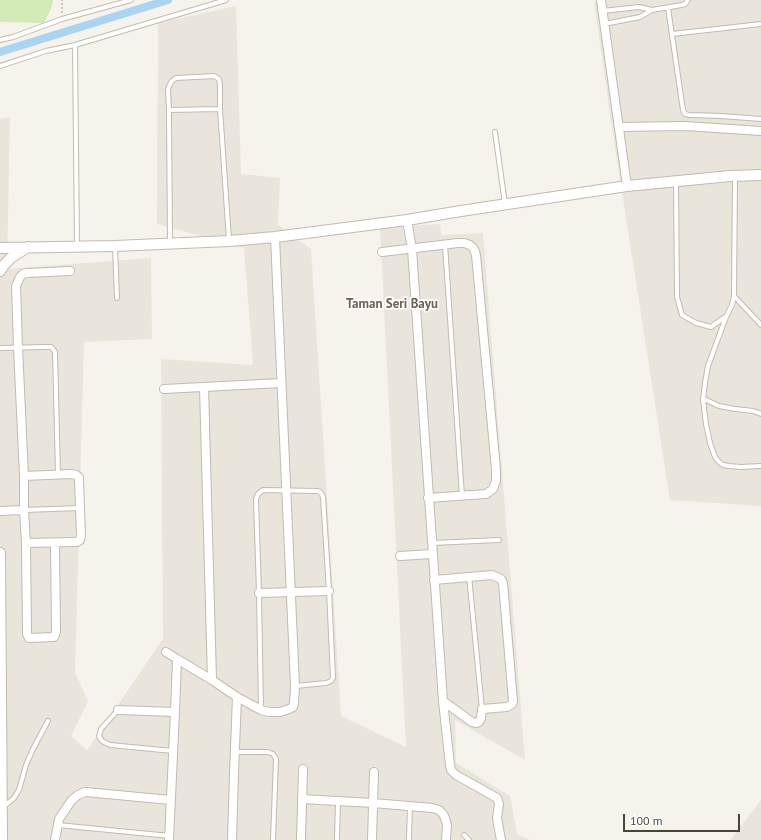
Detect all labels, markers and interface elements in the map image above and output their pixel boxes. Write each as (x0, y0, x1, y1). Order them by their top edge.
district label: Taman Seri Bayu (346, 296, 438, 312)
scale bar (625, 806, 742, 832)
text: 100 m (630, 813, 663, 828)

